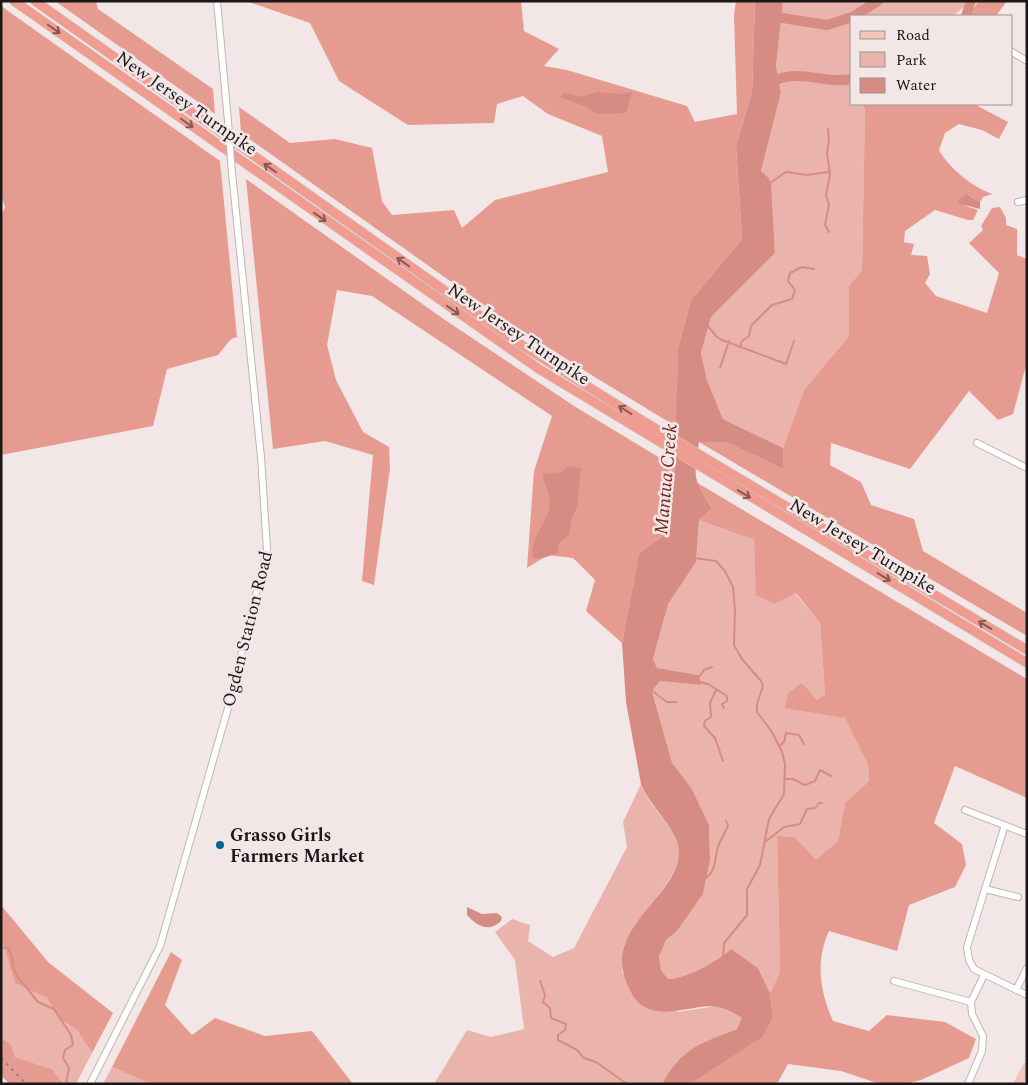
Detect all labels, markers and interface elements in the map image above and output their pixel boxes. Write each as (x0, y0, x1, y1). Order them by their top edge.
legend (850, 15, 1013, 105)
one-way arrow (47, 24, 61, 34)
text: Road (896, 24, 930, 47)
street label: New Jersey Turnpike (110, 44, 263, 162)
text: Park (896, 49, 927, 72)
text: Water (896, 74, 936, 97)
one-way arrow (180, 118, 194, 128)
one-way arrow (263, 163, 277, 173)
one-way arrow (313, 212, 327, 222)
one-way arrow (396, 257, 410, 267)
street label: New Jersey Turnpike (442, 276, 596, 392)
one-way arrow (446, 305, 460, 315)
one-way arrow (618, 405, 632, 416)
water label: Mantua Creek (647, 422, 686, 536)
one-way arrow (737, 489, 752, 499)
street label: New Jersey Turnpike (784, 492, 941, 601)
street label: Ogden Station Road (215, 548, 280, 710)
one-way arrow (876, 573, 890, 583)
one-way arrow (978, 620, 992, 630)
place label: Grasso Girls Farmers Market (230, 822, 364, 870)
marker: Grasso Girls Farmers Market (214, 839, 226, 851)

